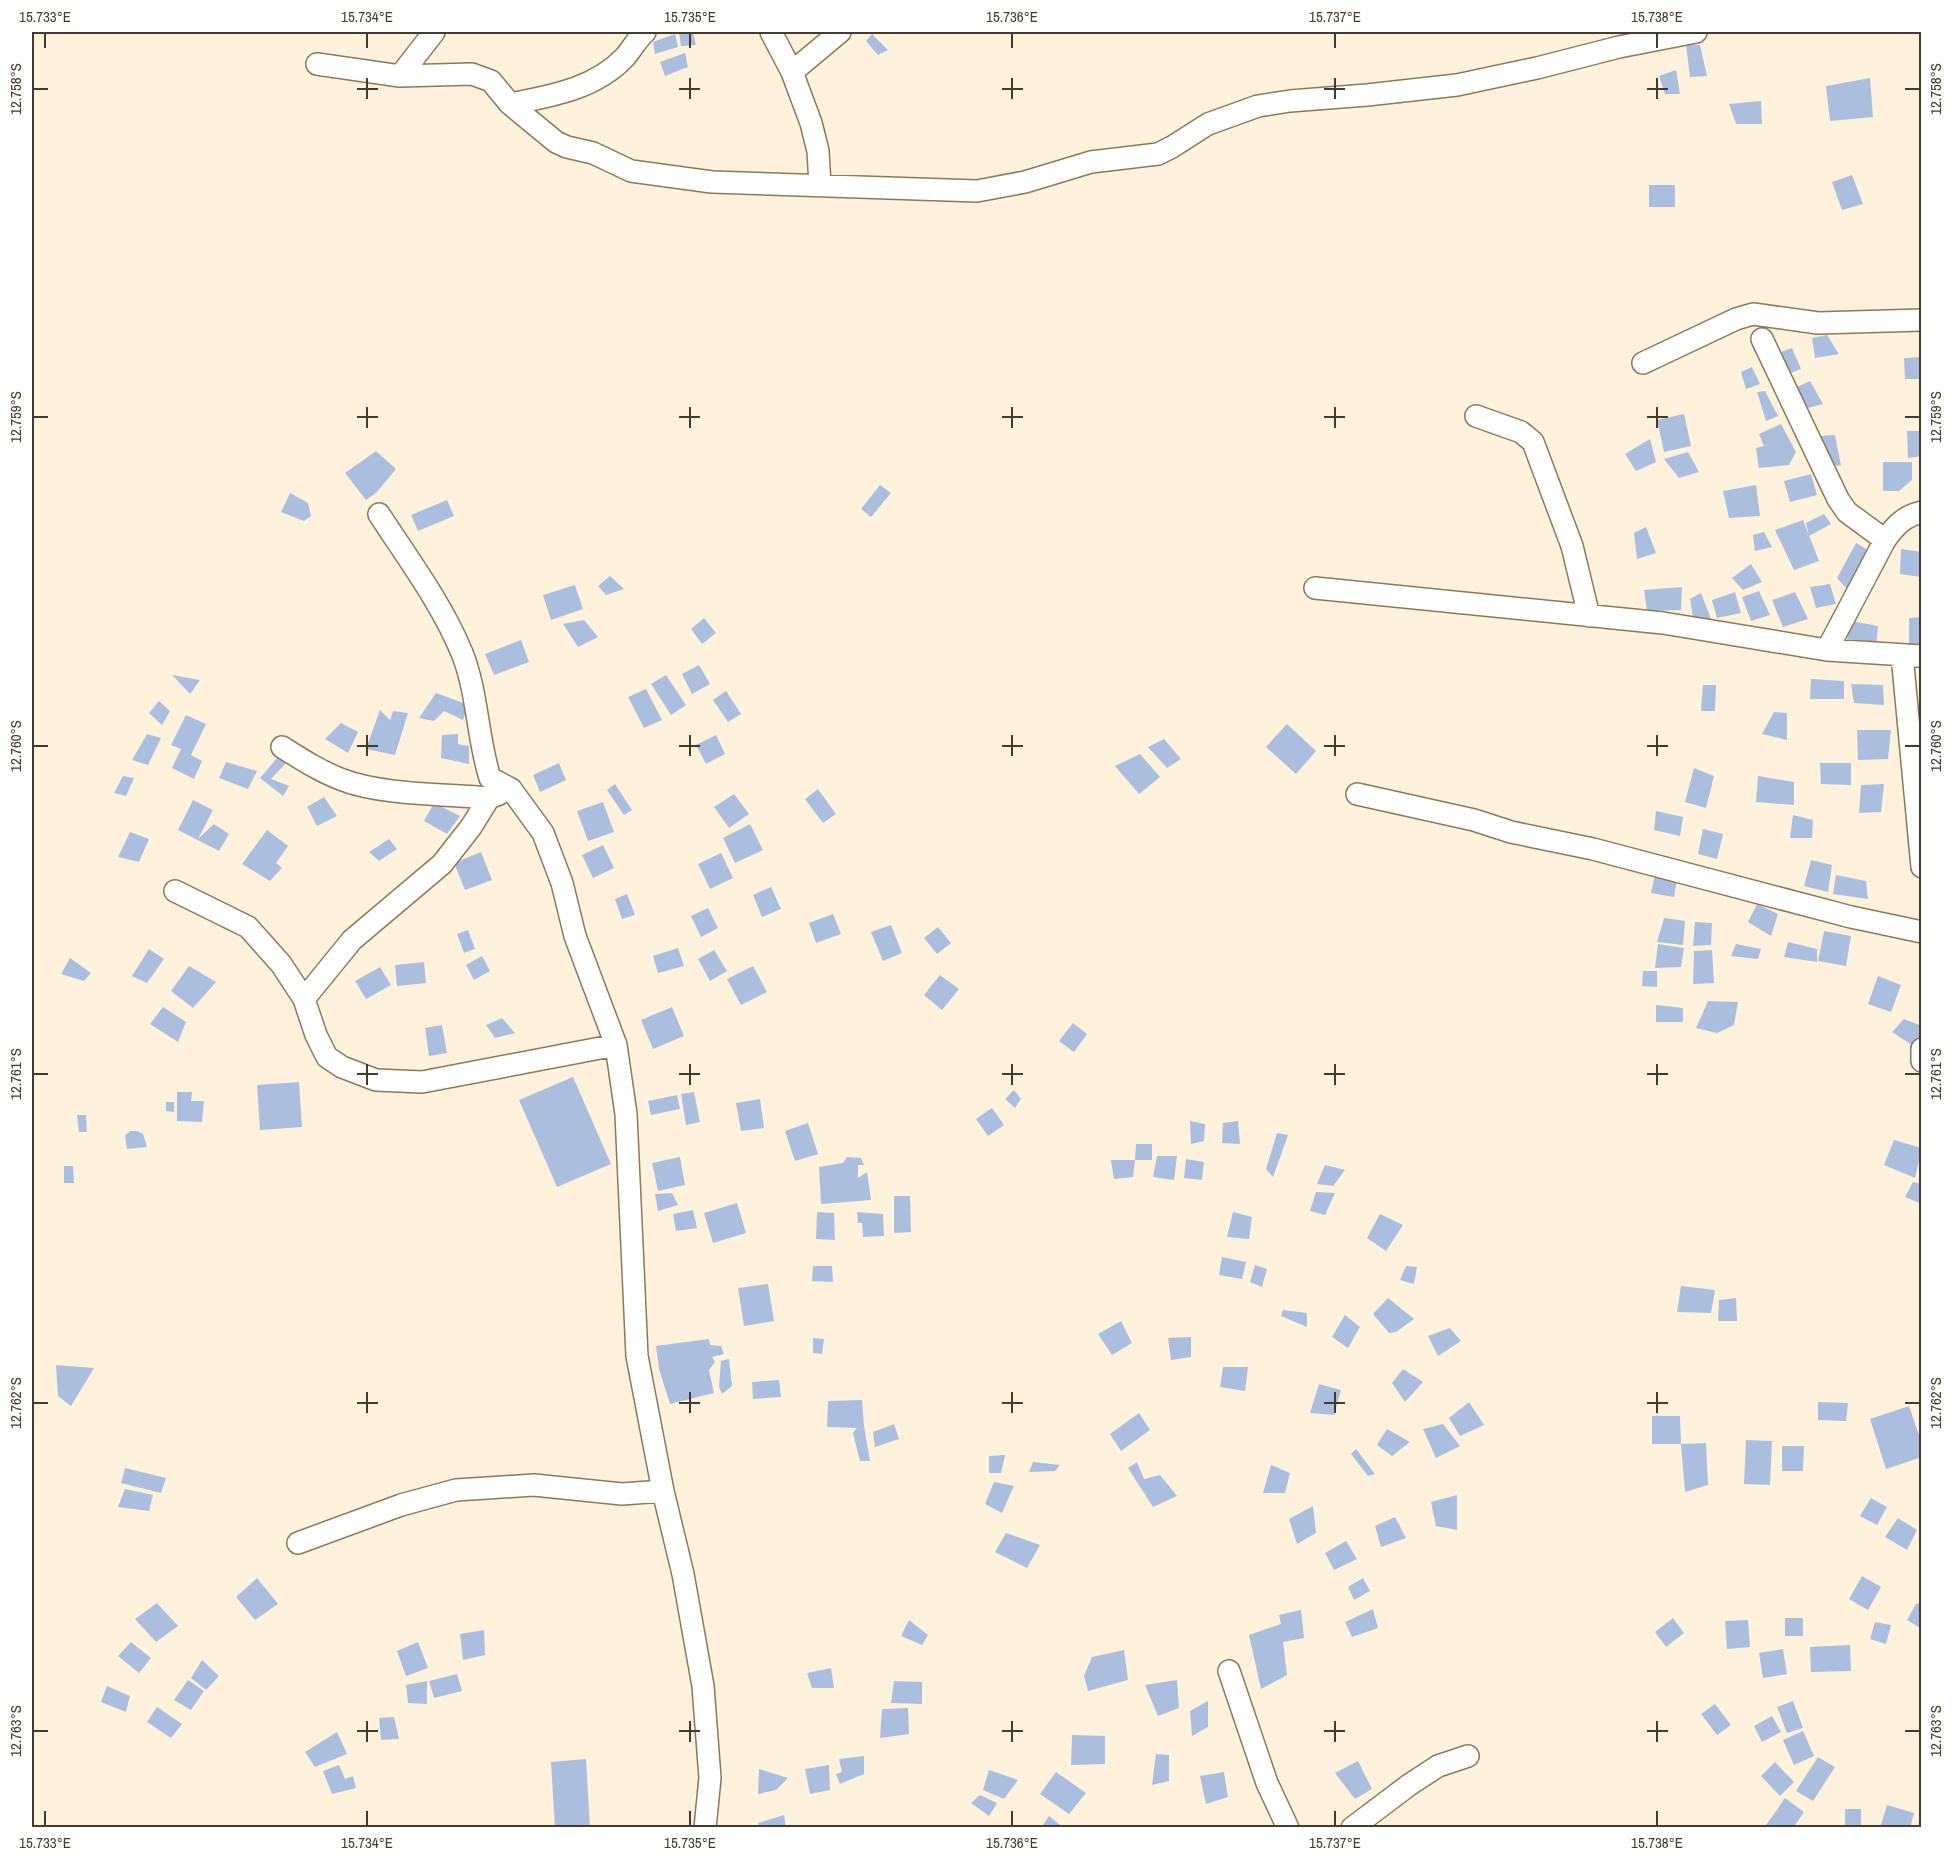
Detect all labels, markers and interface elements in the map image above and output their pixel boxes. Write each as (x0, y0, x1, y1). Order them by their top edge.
text: 15.733°E (19, 6, 71, 27)
text: 15.734°E (341, 6, 393, 27)
text: 15.735°E (664, 6, 716, 27)
text: 15.736°E (986, 6, 1038, 27)
text: 15.737°E (1309, 6, 1361, 27)
text: 15.738°E (1631, 6, 1683, 27)
text: 12.758°S (5, 63, 26, 115)
text: 12.758°S (1925, 63, 1946, 115)
text: 12.759°S (5, 391, 26, 443)
text: 12.759°S (1925, 391, 1946, 443)
text: 12.760°S (5, 720, 26, 772)
text: 12.760°S (1925, 720, 1946, 772)
text: 12.761°S (5, 1048, 26, 1100)
text: 12.761°S (1925, 1048, 1946, 1100)
text: 12.762°S (5, 1377, 26, 1429)
text: 12.762°S (1925, 1377, 1946, 1429)
text: 12.763°S (5, 1705, 26, 1757)
text: 12.763°S (1925, 1705, 1946, 1757)
text: 15.733°E (19, 1832, 71, 1853)
text: 15.734°E (341, 1832, 393, 1853)
text: 15.735°E (664, 1832, 716, 1853)
text: 15.736°E (986, 1832, 1038, 1853)
text: 15.737°E (1309, 1832, 1361, 1853)
text: 15.738°E (1631, 1832, 1683, 1853)

